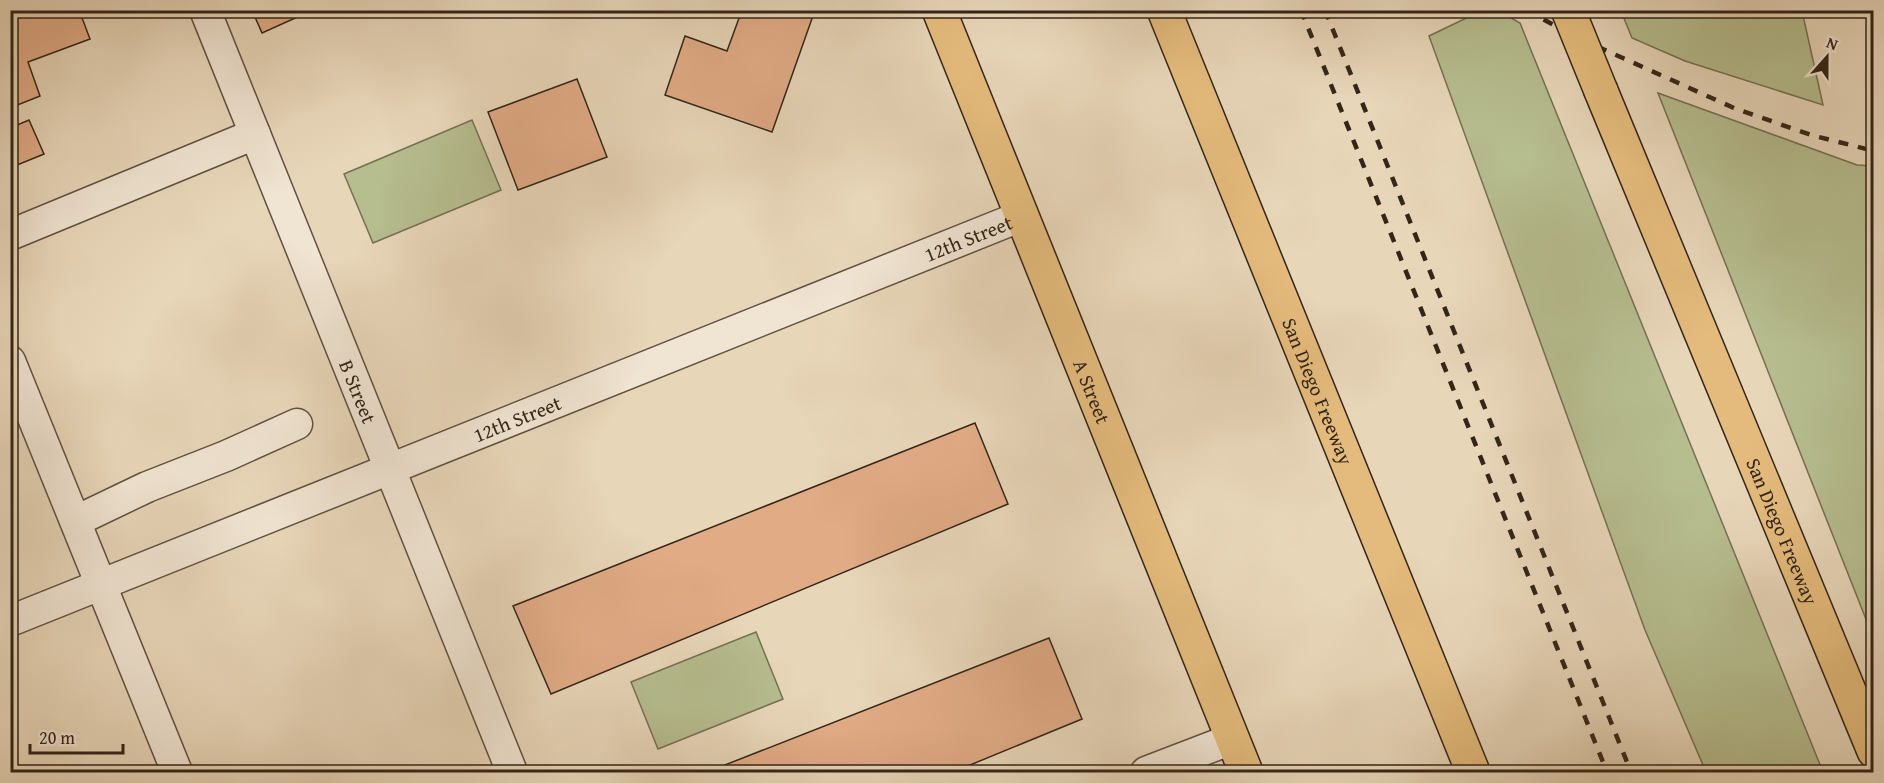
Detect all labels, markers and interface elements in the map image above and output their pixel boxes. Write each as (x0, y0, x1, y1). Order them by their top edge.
north arrow (1797, 27, 1857, 87)
text: N (1823, 30, 1842, 56)
street label: 12th Street (920, 207, 1017, 268)
street label: San Diego Freeway (1276, 313, 1361, 469)
street label: B Street (333, 355, 384, 427)
street label: A Street (1067, 355, 1119, 428)
street label: 12th Street (469, 387, 565, 449)
street label: San Diego Freeway (1740, 453, 1826, 609)
scale bar (30, 717, 123, 755)
text: 20 m (39, 724, 75, 751)

